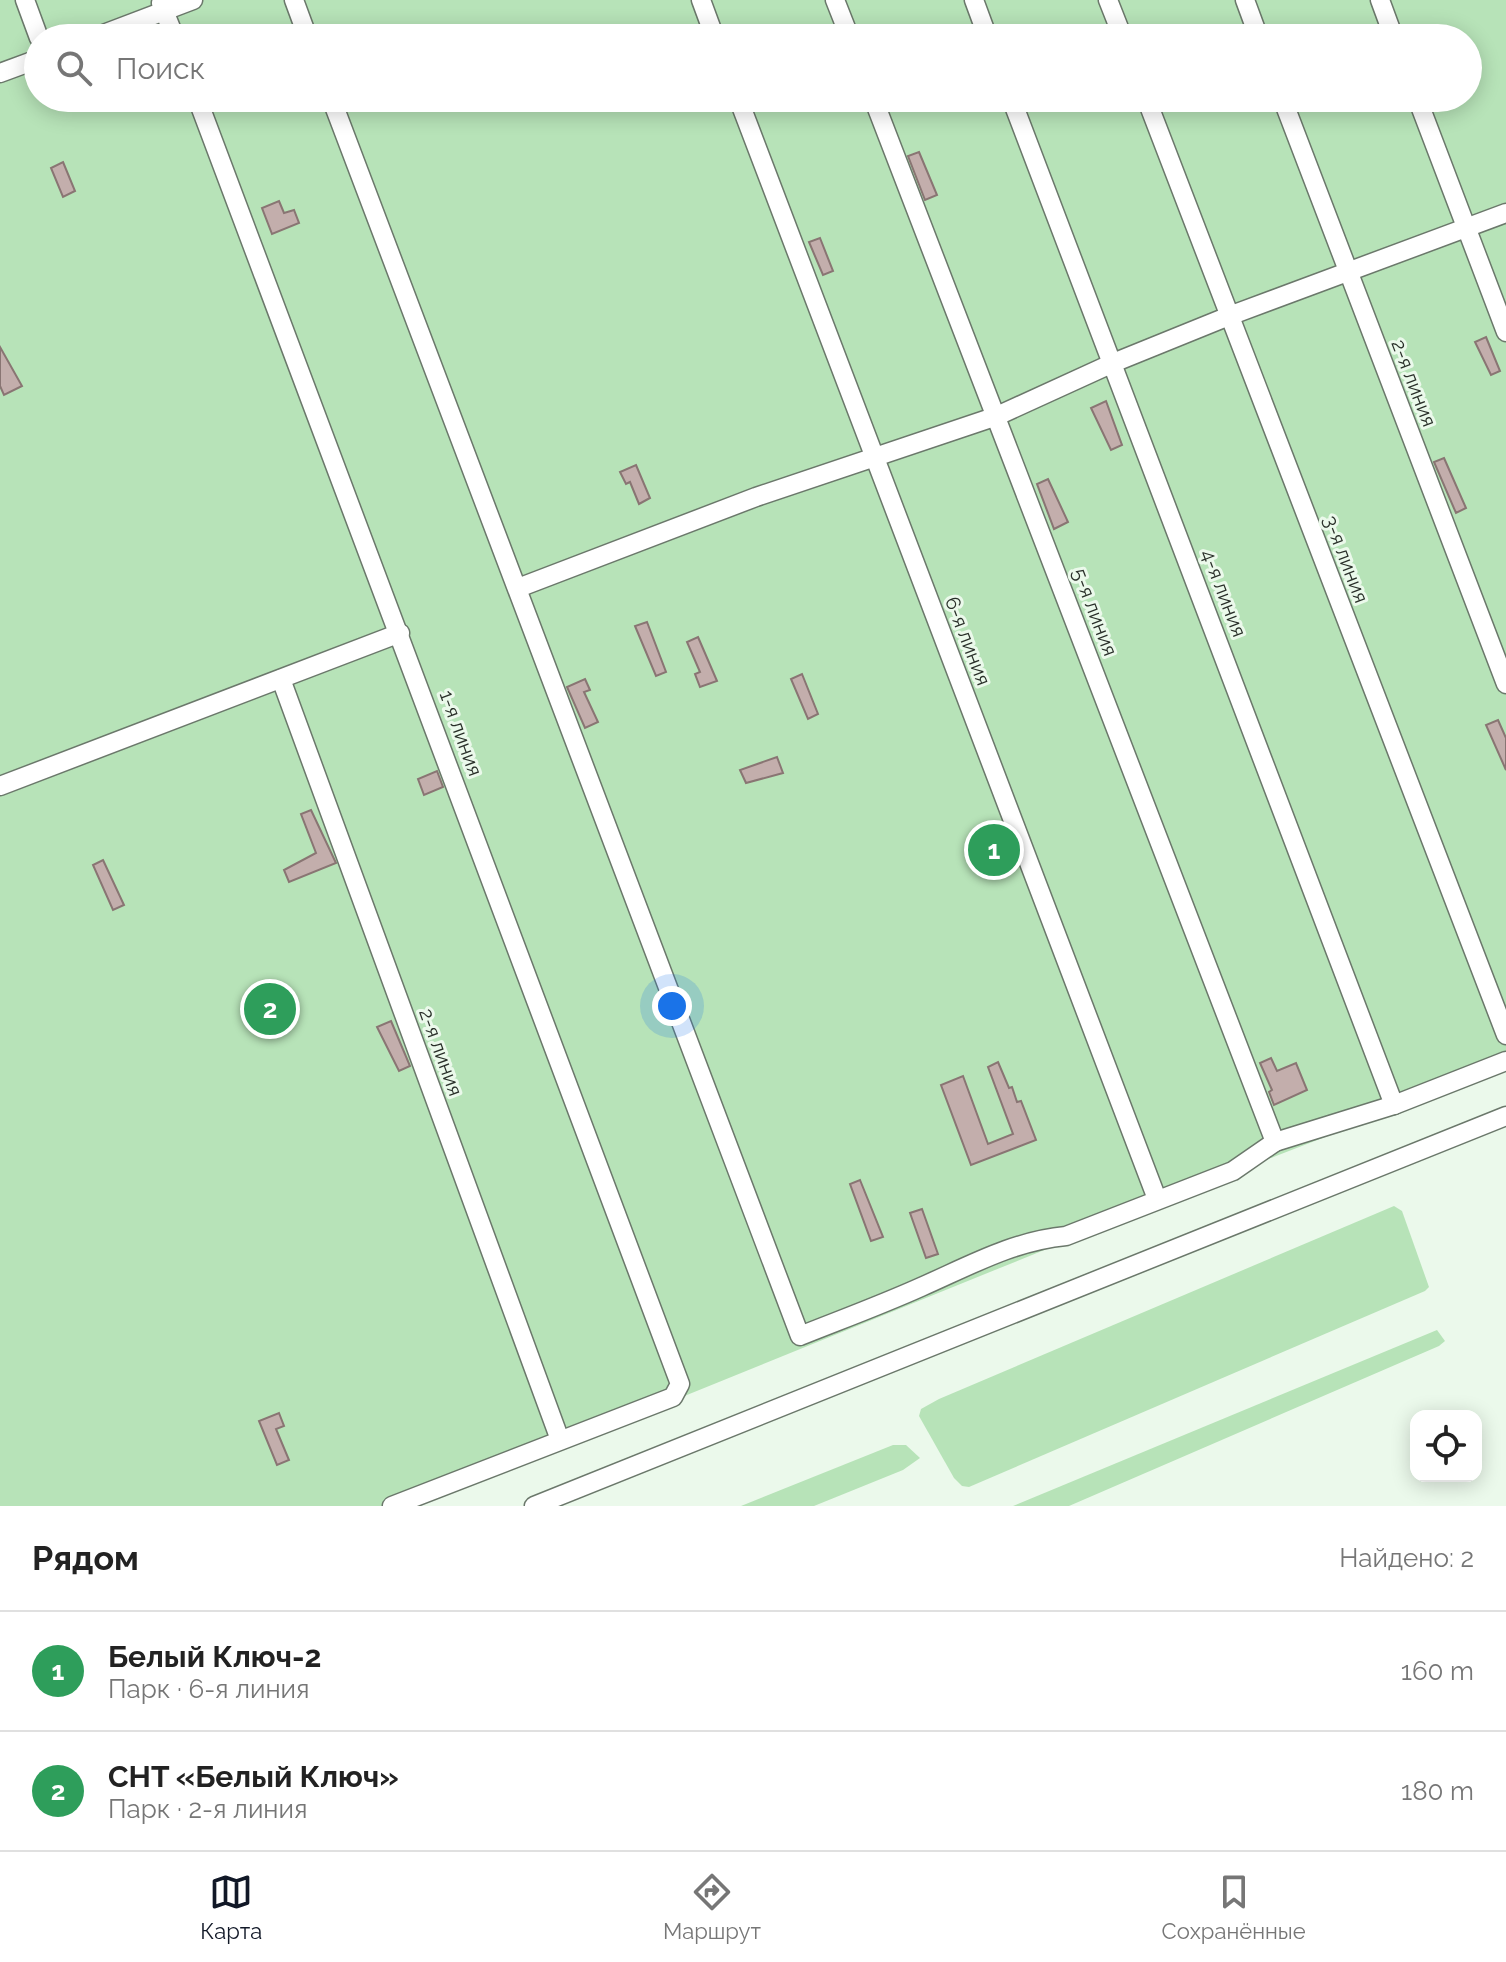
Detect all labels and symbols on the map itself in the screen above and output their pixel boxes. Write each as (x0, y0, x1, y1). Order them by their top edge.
street label: 2-я линия (1386, 336, 1442, 430)
street label: 3-я линия (1318, 512, 1374, 606)
street label: 4-я линия (1196, 546, 1252, 640)
street label: 5-я линия (1067, 565, 1123, 659)
street label: 6-я линия (940, 593, 996, 689)
street label: 1-я линия (434, 687, 488, 779)
pin: 1 (968, 820, 1020, 880)
pin: 2 (244, 979, 296, 1039)
your location (652, 986, 692, 1026)
street label: 2-я линия (414, 1005, 468, 1099)

